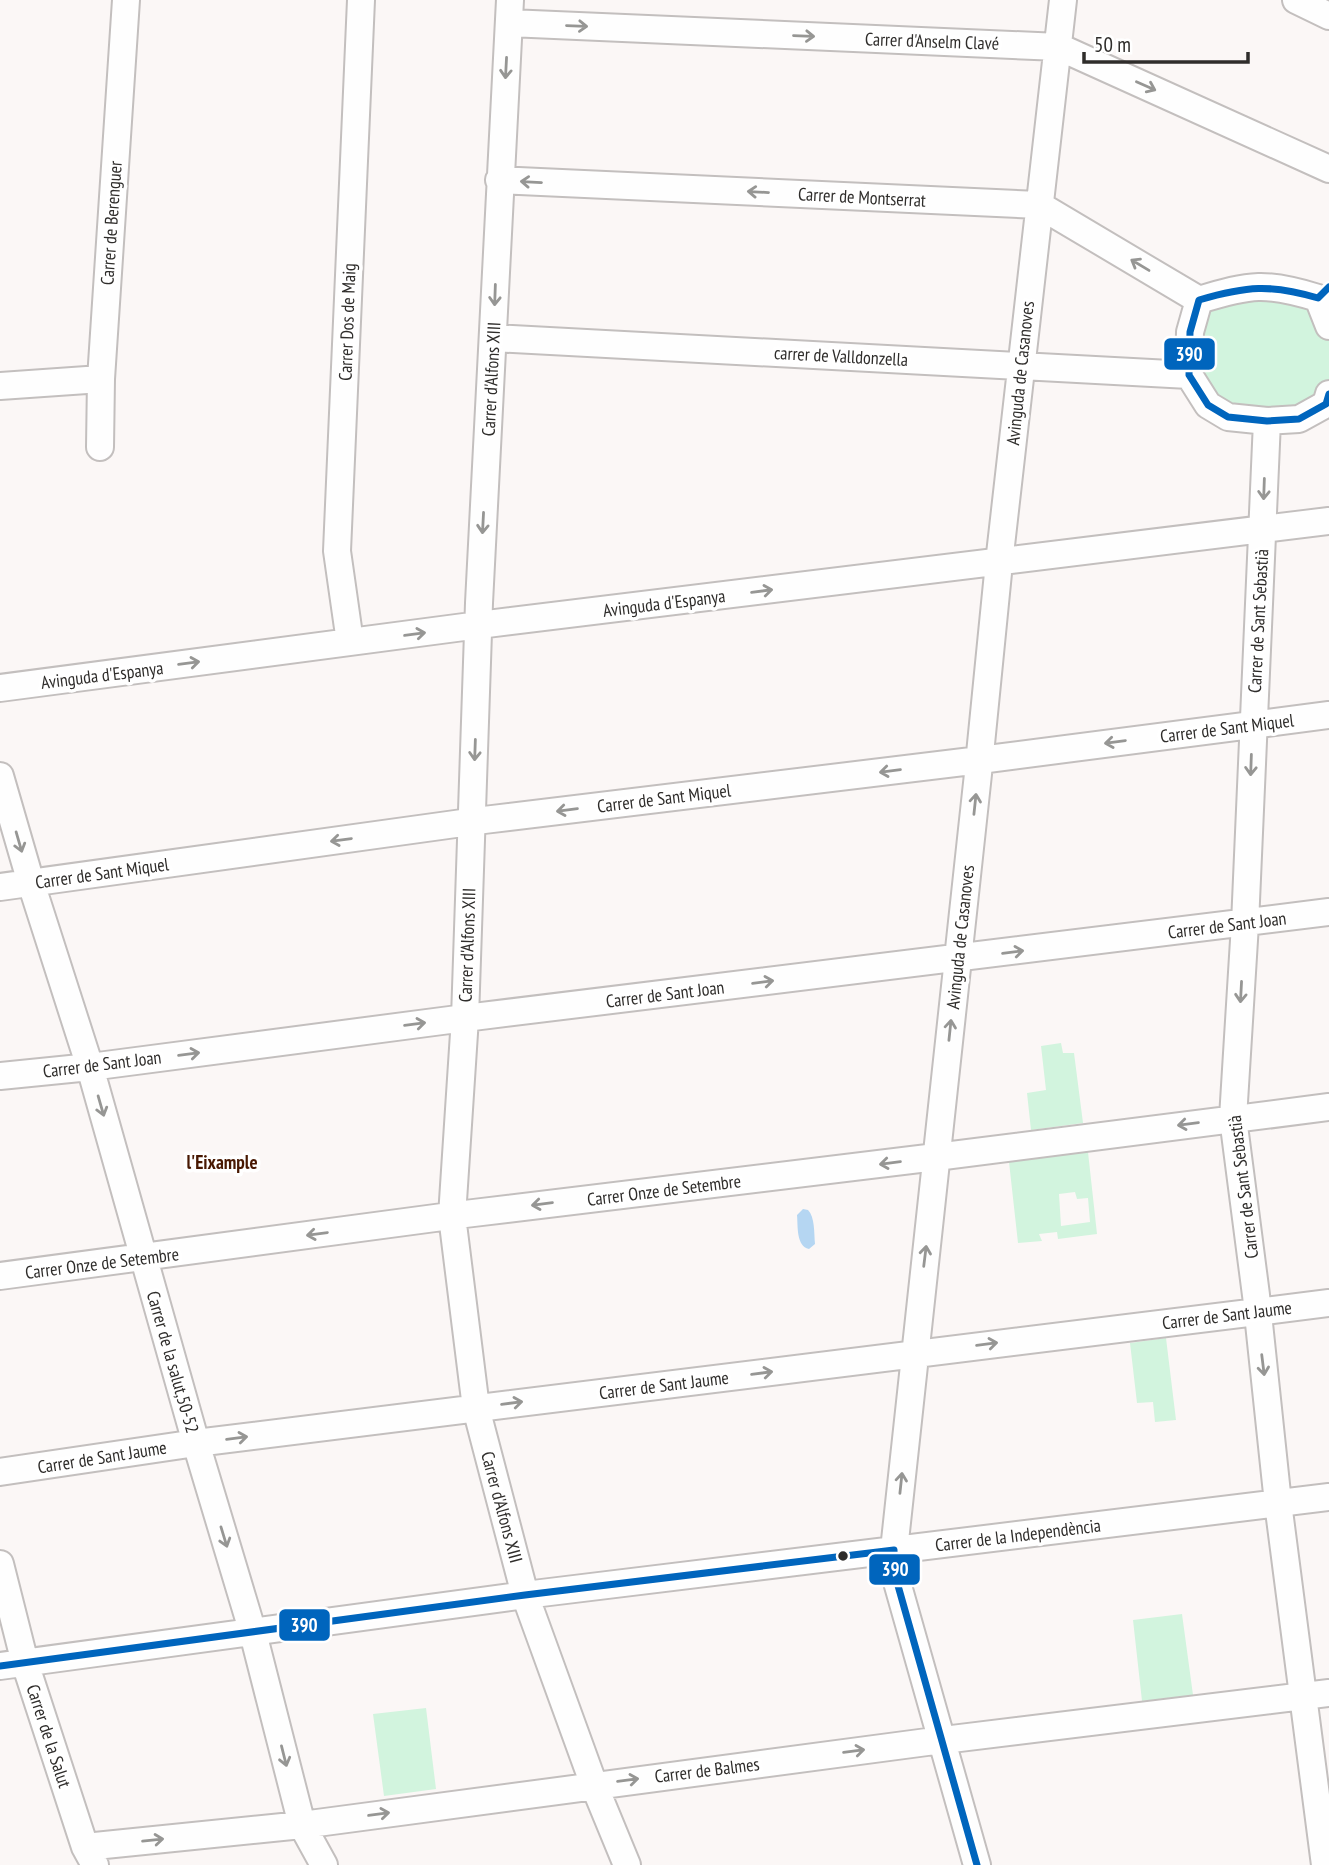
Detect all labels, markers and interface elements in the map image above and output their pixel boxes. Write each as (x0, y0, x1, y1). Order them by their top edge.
one-way arrow (565, 20, 588, 33)
scale bar (1084, 21, 1248, 65)
street label: Carrer d'Anselm Clavé (865, 27, 999, 55)
one-way arrow (792, 29, 815, 42)
text: 50 m (1094, 31, 1131, 58)
one-way arrow (499, 56, 512, 79)
one-way arrow (1134, 80, 1156, 93)
street label: Carrer de Berenguer (95, 160, 127, 286)
one-way arrow (520, 175, 543, 188)
street label: Carrer de Montserrat (798, 182, 927, 212)
one-way arrow (747, 185, 770, 198)
one-way arrow (1131, 258, 1151, 272)
street label: Carrer Dos de Maig (333, 263, 361, 381)
one-way arrow (488, 284, 501, 307)
street label: Avinguda de Casanoves (1001, 300, 1039, 446)
street label: Carrer d'Alfons XIII (477, 321, 505, 437)
line badge: 390 (1163, 337, 1216, 371)
street label: carrer de Valldonzella (773, 341, 909, 371)
text: 390 (1175, 342, 1203, 366)
one-way arrow (1258, 477, 1271, 500)
one-way arrow (477, 511, 490, 534)
street label: Carrer de Sant Sebastià (1243, 548, 1273, 694)
street label: Avinguda d'Espanya (602, 584, 726, 622)
one-way arrow (750, 584, 773, 597)
one-way arrow (403, 627, 426, 640)
street label: Avinguda d'Espanya (40, 656, 164, 694)
one-way arrow (177, 657, 200, 670)
street label: Carrer de Sant Miquel (1159, 708, 1296, 748)
one-way arrow (1105, 736, 1127, 749)
one-way arrow (468, 738, 481, 761)
one-way arrow (1245, 753, 1258, 776)
one-way arrow (879, 765, 902, 778)
street label: Carrer de Sant Miquel (596, 778, 733, 818)
one-way arrow (969, 793, 982, 816)
one-way arrow (556, 804, 578, 817)
one-way arrow (13, 831, 26, 853)
one-way arrow (330, 834, 353, 847)
street label: Carrer de Sant Miquel (34, 852, 171, 894)
street label: Avinguda de Casanoves (941, 864, 979, 1010)
street label: Carrer d'Alfons XIII (454, 887, 480, 1003)
street label: Carrer de Sant Joan (1166, 906, 1288, 944)
one-way arrow (1001, 946, 1024, 959)
street label: Carrer de Sant Joan (604, 975, 726, 1013)
one-way arrow (751, 976, 773, 989)
one-way arrow (1234, 981, 1247, 1004)
one-way arrow (403, 1018, 426, 1031)
one-way arrow (944, 1019, 957, 1042)
street label: Carrer de Sant Joan (41, 1045, 163, 1083)
one-way arrow (178, 1047, 200, 1060)
one-way arrow (96, 1094, 109, 1116)
street label: Carrer de Sant Sebastià (1223, 1114, 1263, 1260)
one-way arrow (1177, 1118, 1200, 1131)
district label: l'Eixample (186, 1150, 258, 1174)
one-way arrow (879, 1156, 902, 1169)
street label: Carrer Onze de Setembre (586, 1169, 742, 1211)
one-way arrow (531, 1198, 554, 1211)
one-way arrow (306, 1228, 329, 1241)
street label: Carrer Onze de Setembre (24, 1242, 180, 1284)
one-way arrow (919, 1246, 932, 1268)
street label: Carrer de la salut,50-52 (142, 1288, 204, 1436)
street label: Carrer de Sant Jaume (1161, 1296, 1293, 1334)
one-way arrow (976, 1338, 998, 1351)
one-way arrow (1256, 1353, 1269, 1376)
street label: Carrer de Sant Jaume (598, 1366, 730, 1404)
one-way arrow (750, 1366, 773, 1379)
one-way arrow (500, 1397, 522, 1410)
one-way arrow (225, 1431, 248, 1444)
street label: Carrer de Sant Jaume (36, 1435, 168, 1479)
street label: Carrer d'Alfons XIII (476, 1449, 528, 1565)
one-way arrow (894, 1472, 907, 1494)
street label: Carrer de la Independència (934, 1513, 1102, 1557)
one-way arrow (219, 1525, 232, 1547)
unlabelled marker (836, 1549, 850, 1563)
line badge: 390 (868, 1553, 921, 1586)
text: 390 (881, 1557, 909, 1581)
line badge: 390 (278, 1608, 331, 1642)
text: 390 (290, 1613, 318, 1637)
street label: Carrer de la Salut (21, 1681, 77, 1791)
one-way arrow (278, 1744, 291, 1767)
one-way arrow (842, 1744, 865, 1757)
street label: Carrer de Balmes (653, 1752, 761, 1788)
one-way arrow (617, 1774, 639, 1787)
one-way arrow (367, 1808, 390, 1821)
one-way arrow (141, 1834, 164, 1847)

